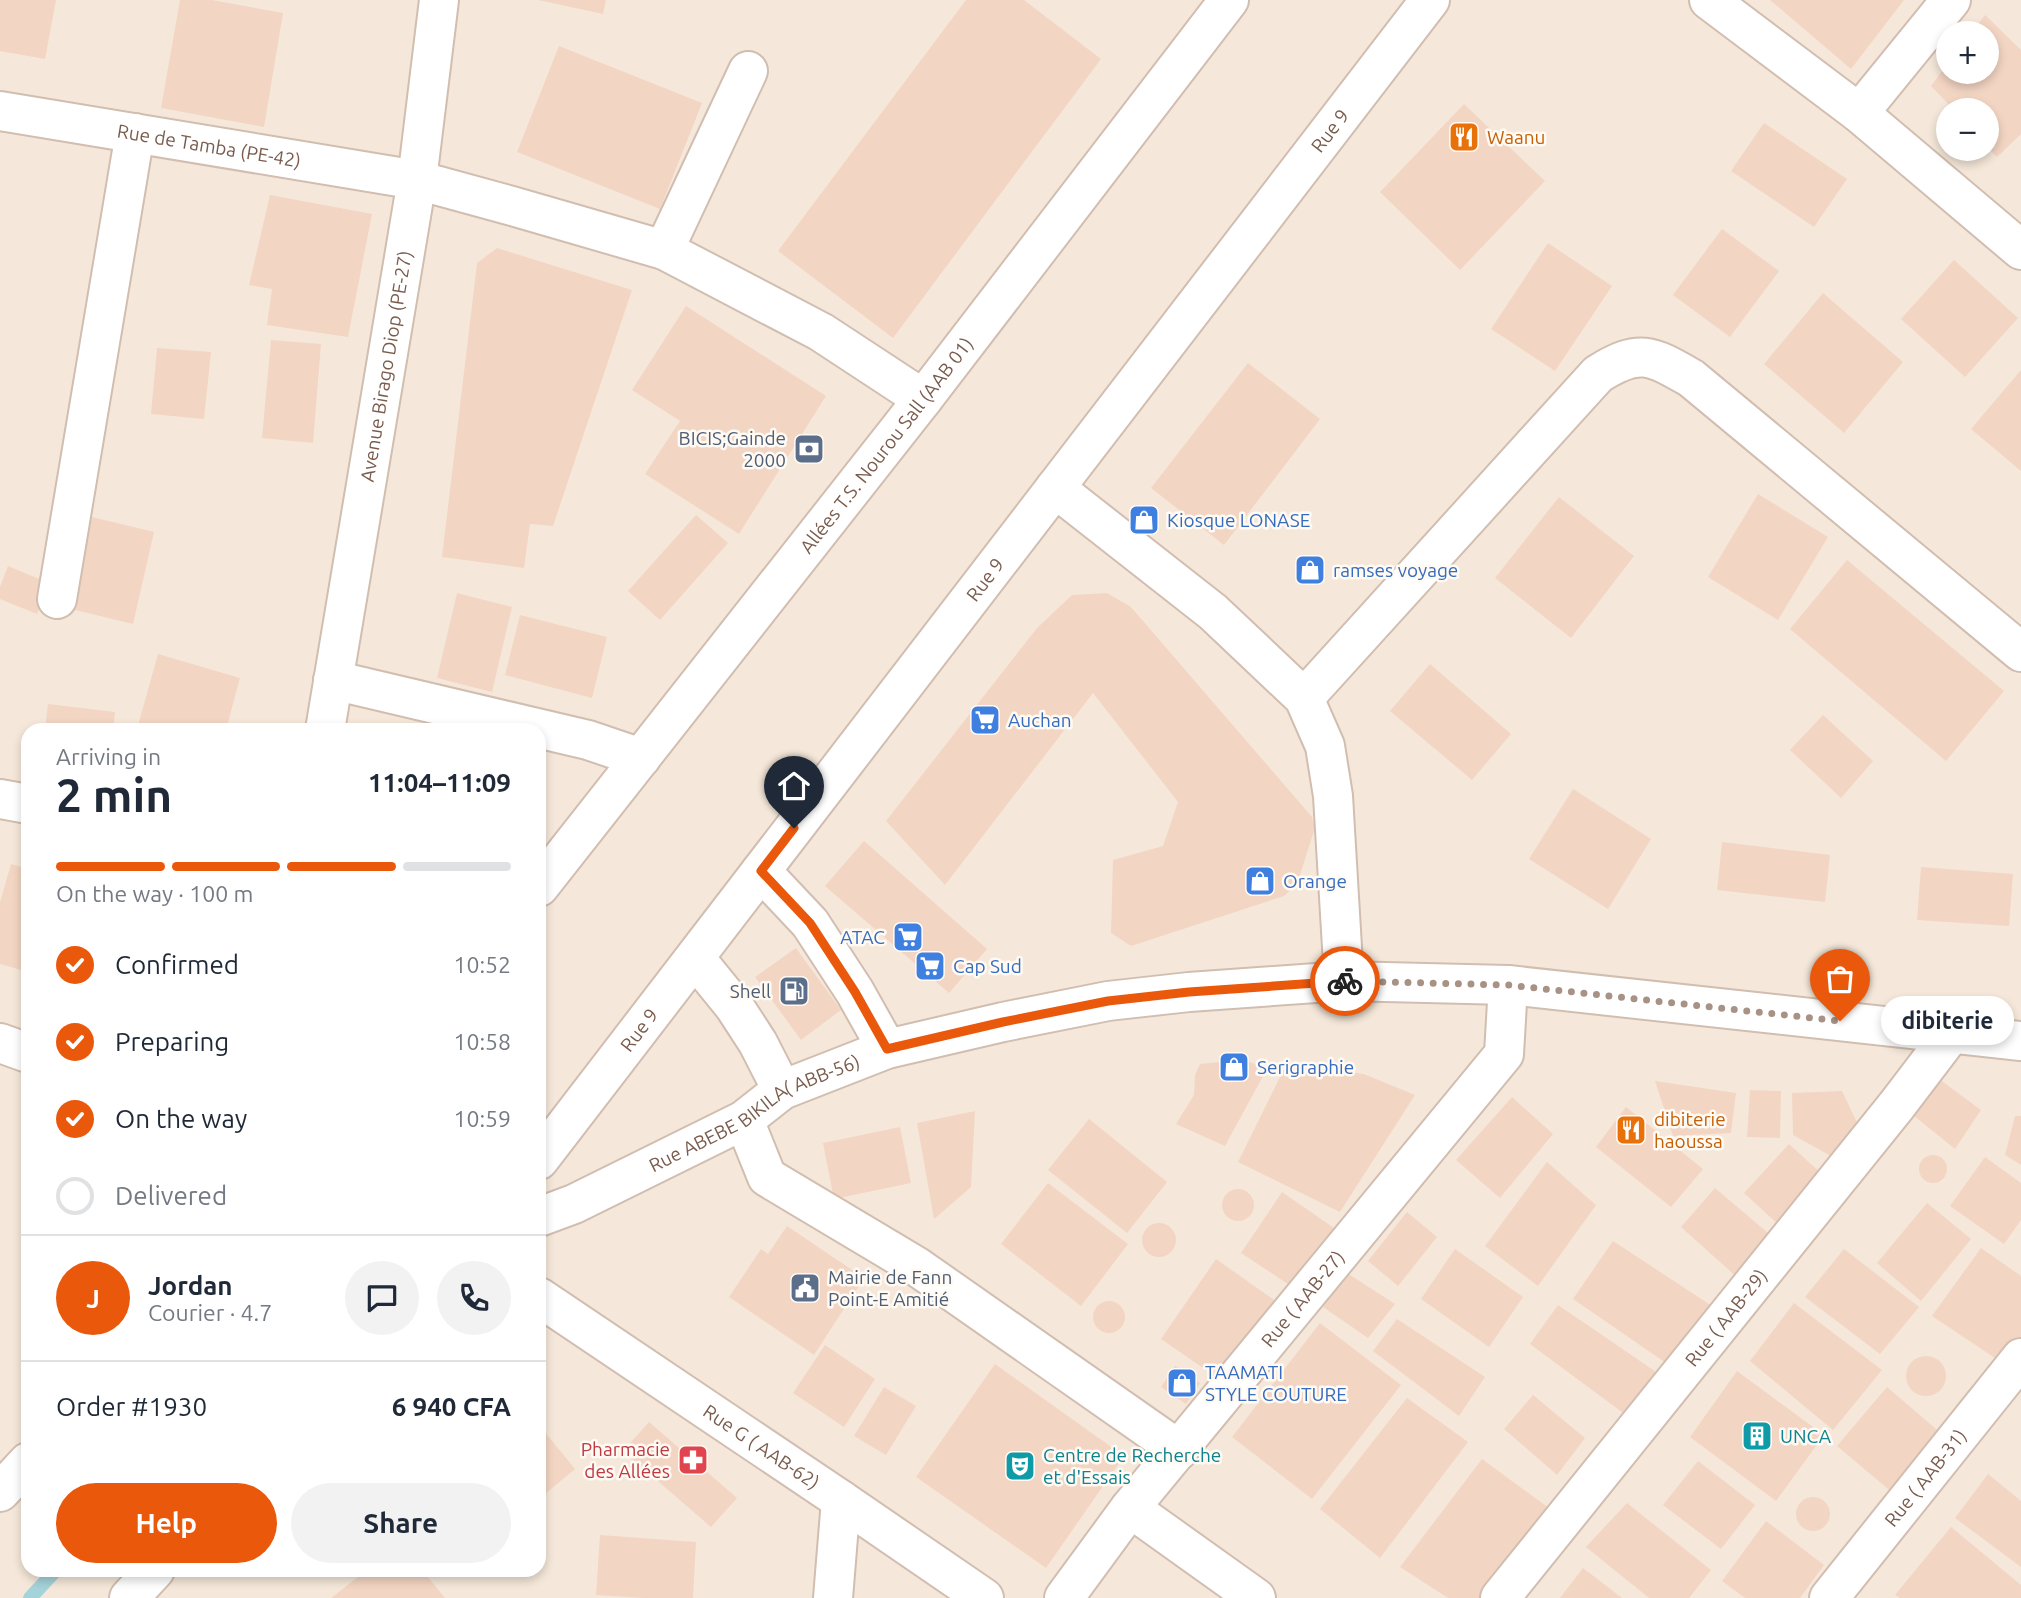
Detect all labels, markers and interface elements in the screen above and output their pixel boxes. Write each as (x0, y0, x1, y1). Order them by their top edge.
map controls (1936, 21, 1999, 161)
button: + (1936, 21, 1999, 84)
button: − (1936, 98, 1999, 161)
street label: Rue 9 (1306, 105, 1353, 156)
street label: Rue de Tamba (PE-42) (116, 120, 303, 172)
restaurant icon: Waanu (1447, 120, 1481, 154)
place label: Waanu (1487, 126, 1545, 148)
street label: Avenue Birago Diop (PE-27) (356, 249, 416, 483)
street label: Allées T.S. Nourou Sall (AAB 01) (795, 333, 977, 557)
place label: BICIS;Gainde 2000 (679, 427, 786, 471)
bank icon: BICIS;Gainde 2000 (792, 432, 826, 466)
shop icon: Kiosque LONASE (1127, 503, 1161, 537)
place label: Kiosque LONASE (1167, 509, 1310, 531)
shop icon: ramses voyage (1293, 553, 1327, 587)
street label: Rue 9 (961, 554, 1008, 605)
place label: ramses voyage (1333, 559, 1458, 581)
supermarket icon: Auchan (968, 703, 1002, 737)
place label: Auchan (1008, 709, 1072, 731)
text: Arriving in (56, 744, 161, 769)
pin (764, 756, 824, 828)
icon: home (775, 767, 813, 805)
text: 11:04–11:09 (368, 768, 511, 797)
text: 2 min (56, 769, 172, 821)
shop icon: Orange (1243, 864, 1277, 898)
place label: Orange (1283, 870, 1347, 892)
text: On the way · 100 m (56, 881, 253, 906)
supermarket icon: ATAC (891, 920, 925, 954)
place label: ATAC (840, 926, 885, 948)
icon: check (56, 946, 94, 984)
courier (1310, 946, 1380, 1016)
supermarket icon: Cap Sud (913, 949, 947, 983)
pin (1810, 949, 1870, 1021)
text: Confirmed (115, 950, 239, 979)
text: 10:52 (453, 952, 511, 977)
place label: Cap Sud (953, 955, 1022, 977)
icon: bag (1821, 960, 1859, 998)
icon: bike (1326, 962, 1364, 1000)
fuel station icon: Shell (777, 974, 811, 1008)
place label: Shell (730, 980, 771, 1002)
callout: dibiterie (1882, 996, 2015, 1046)
street label: Rue 9 (615, 1004, 662, 1056)
text: dibiterie (1901, 1008, 1994, 1033)
icon: check (56, 1023, 94, 1061)
text: Preparing (115, 1027, 229, 1056)
text: 10:58 (453, 1029, 511, 1054)
street label: Rue ABEBE BIKILA( ABB-56) (645, 1050, 863, 1176)
shop icon: Serigraphie (1217, 1050, 1251, 1084)
place label: Serigraphie (1257, 1056, 1354, 1078)
icon: check (56, 1100, 94, 1138)
text: On the way (115, 1104, 247, 1133)
text: 10:59 (453, 1106, 511, 1131)
place label: dibiterie haoussa (1654, 1108, 1726, 1152)
restaurant icon: dibiterie haoussa (1614, 1113, 1648, 1147)
text: Delivered (115, 1181, 227, 1210)
street label: Rue ( AAB-27) (1256, 1246, 1349, 1351)
button: chat (345, 1261, 419, 1335)
button: phone (437, 1261, 511, 1335)
street label: Rue ( AAB-29) (1680, 1265, 1771, 1371)
place label: Mairie de Fann Point-E Amitié (828, 1266, 952, 1310)
text: Jordan (148, 1271, 233, 1300)
public building icon: Mairie de Fann Point-E Amitié (788, 1271, 822, 1305)
text: J (86, 1284, 100, 1313)
text: Courier · 4.7 (148, 1300, 272, 1325)
place label: TAAMATI STYLE COUTURE (1205, 1361, 1347, 1405)
shop icon: TAAMATI STYLE COUTURE (1165, 1366, 1199, 1400)
text: Order #1930 (56, 1392, 207, 1421)
text: 6 940 CFA (392, 1392, 511, 1421)
street label: Rue G ( AAB-62) (699, 1400, 824, 1493)
building icon: UNCA (1740, 1419, 1774, 1453)
place label: UNCA (1780, 1425, 1832, 1447)
street label: Rue ( AAB-31) (1880, 1425, 1971, 1531)
place label: Pharmacie des Allées (581, 1438, 670, 1482)
pharmacy icon: Pharmacie des Allées (676, 1443, 710, 1477)
place label: Centre de Recherche et d'Essais (1043, 1444, 1221, 1488)
theatre icon: Centre de Recherche et d'Essais (1003, 1449, 1037, 1483)
button: Help (56, 1483, 277, 1563)
button: Share (291, 1483, 511, 1563)

